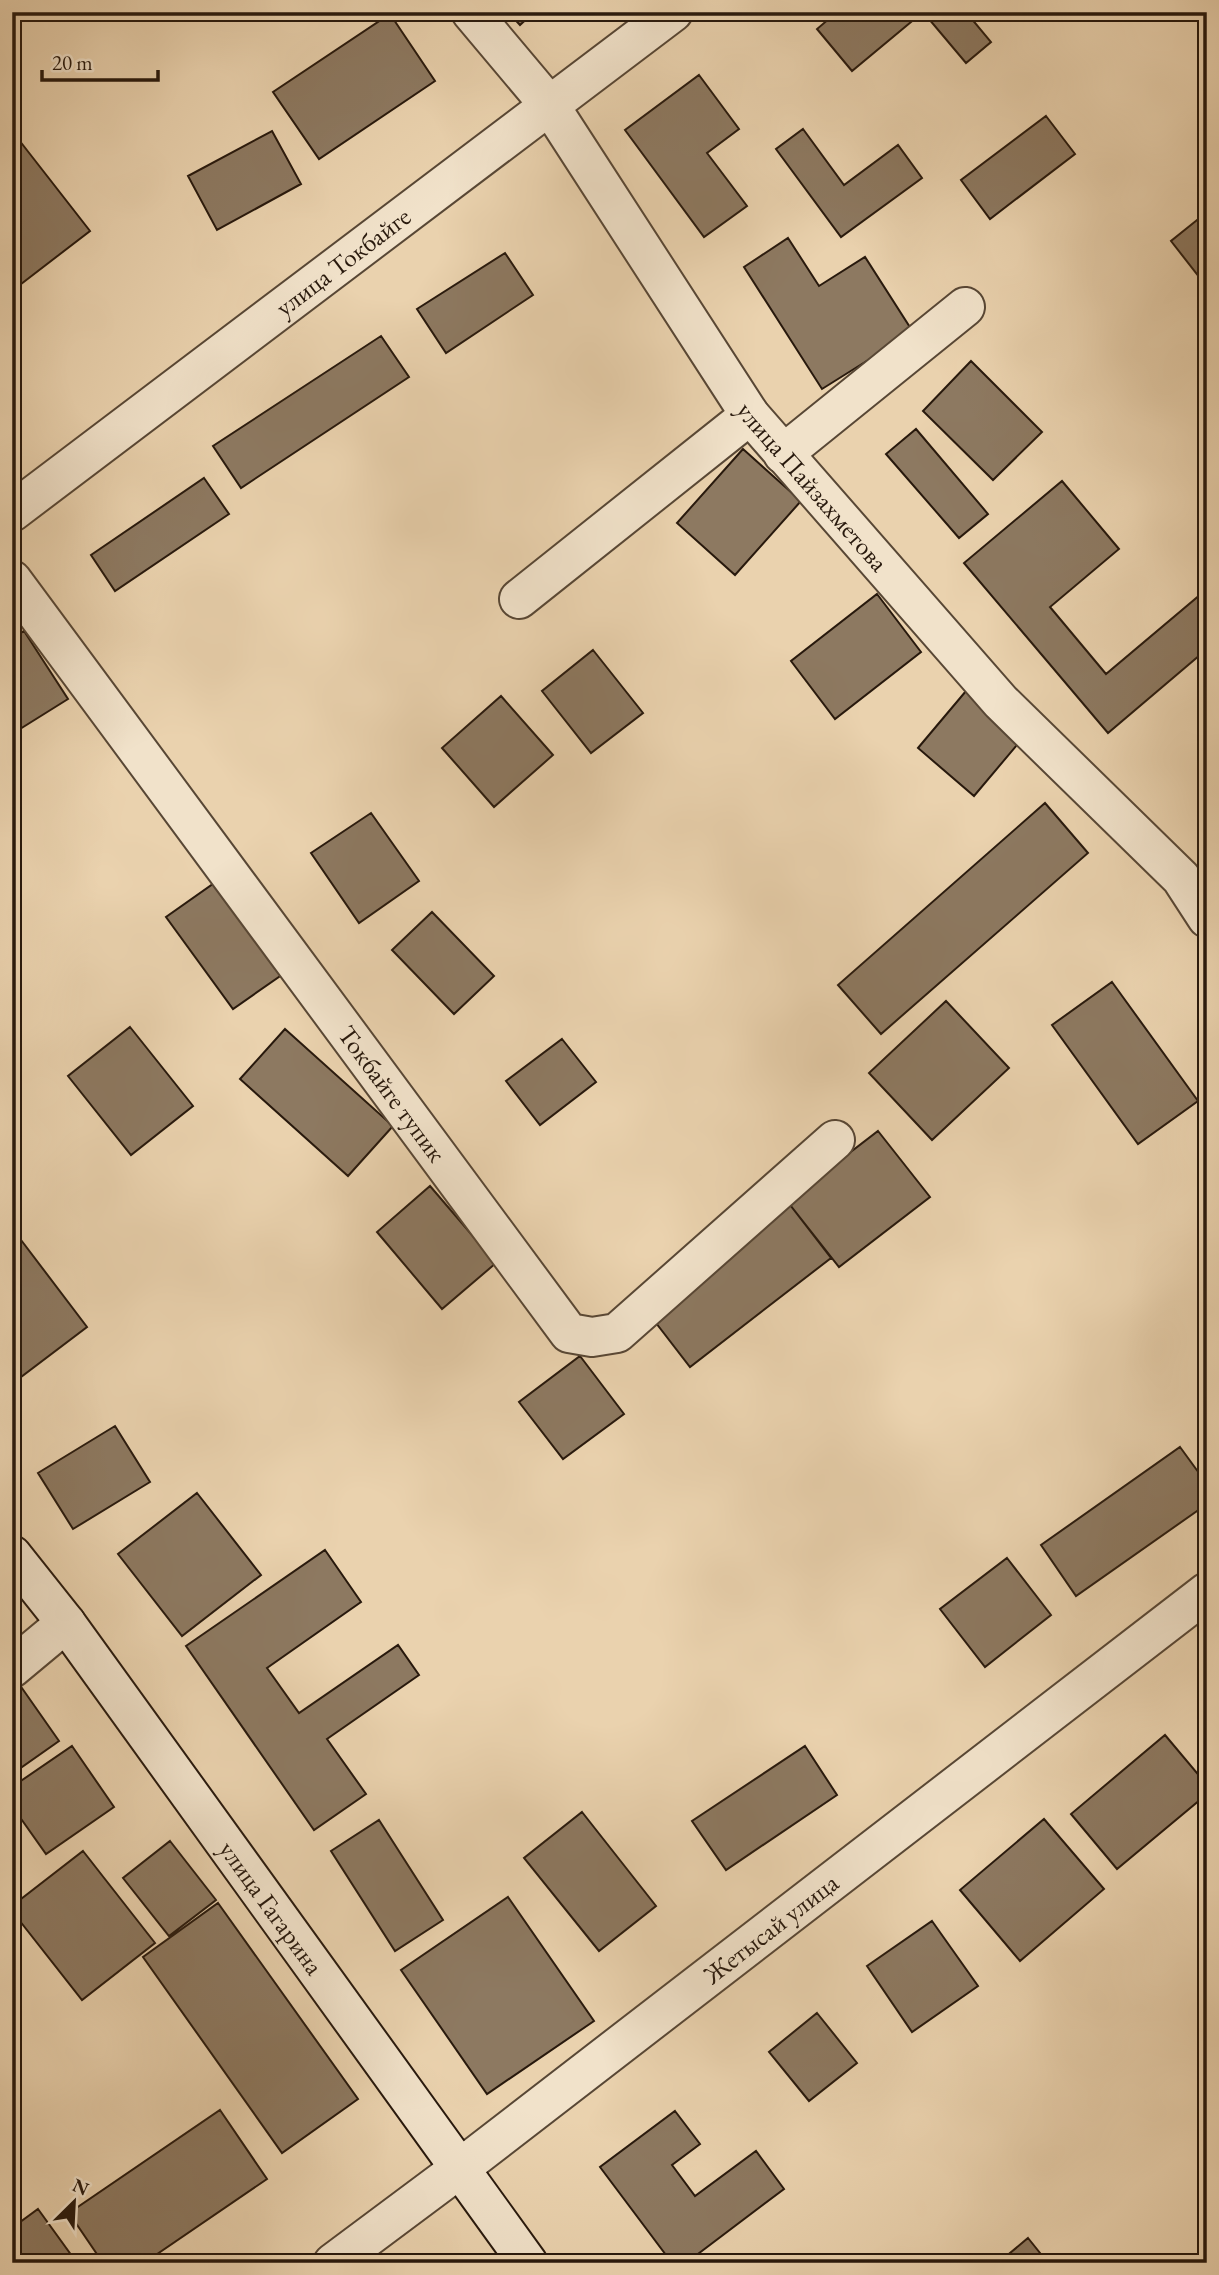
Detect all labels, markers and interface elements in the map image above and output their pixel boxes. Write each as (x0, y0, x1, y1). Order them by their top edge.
scale bar (42, 38, 158, 82)
text: 20 m (52, 49, 93, 76)
street label: улица Токбайге (268, 199, 418, 324)
street label: улица Пайзахметова (729, 396, 896, 579)
street label: Токбайге тупик (330, 1019, 454, 1169)
street label: улица Гагарина (212, 1834, 332, 1982)
street label: Жетысай улица (696, 1865, 846, 1992)
north arrow (38, 2166, 108, 2236)
text: N (69, 2172, 93, 2202)

